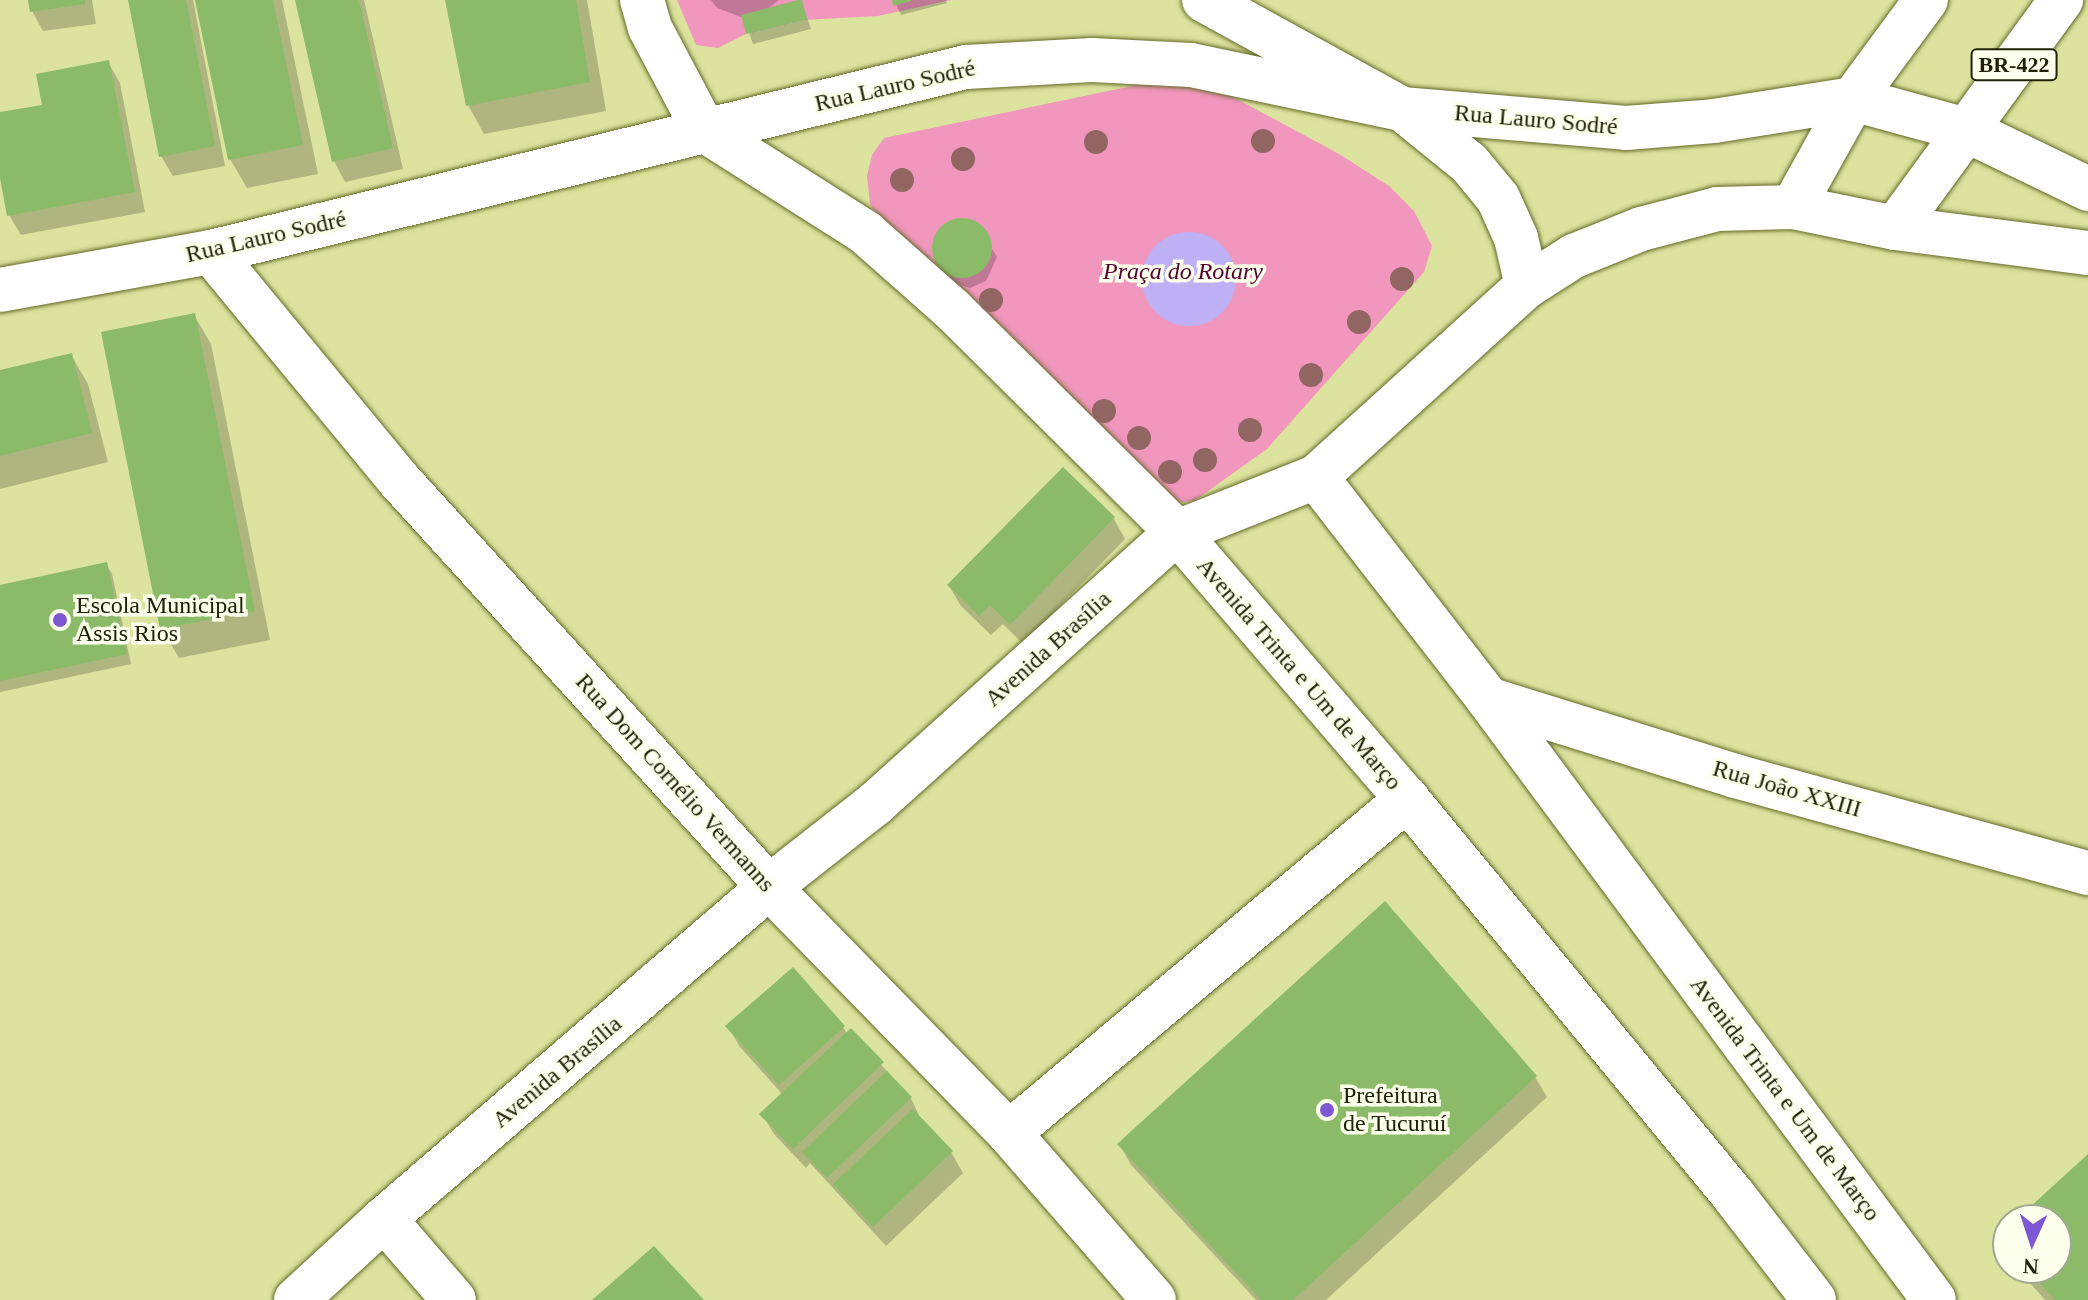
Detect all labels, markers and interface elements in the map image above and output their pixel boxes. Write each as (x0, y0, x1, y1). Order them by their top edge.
road number: BR-422 (1970, 47, 2058, 83)
street label: Rua Lauro Sodré (812, 54, 978, 118)
street label: Rua Lauro Sodré (1453, 99, 1619, 141)
street label: Rua Lauro Sodré (183, 205, 349, 269)
park label: Praça do Rotary (1103, 258, 1263, 286)
street label: Avenida Trinta e Um de Março (1190, 552, 1408, 796)
street label: Avenida Brasília (979, 585, 1117, 713)
place label: Escola Municipal Assis Rios (76, 592, 245, 648)
marker: Escola Municipal Assis Rios (51, 611, 69, 629)
street label: Rua Dom Cornélio Vermanns (569, 668, 781, 898)
street label: Rua João XXIII (1709, 754, 1865, 824)
street label: Avenida Trinta e Um de Março (1683, 971, 1887, 1227)
street label: Avenida Brasília (486, 1009, 628, 1135)
place label: Prefeitura de Tucuruí (1343, 1082, 1447, 1138)
marker: Prefeitura de Tucuruí (1318, 1101, 1336, 1119)
north arrow (1992, 1204, 2072, 1284)
text: N (2022, 1254, 2039, 1279)

